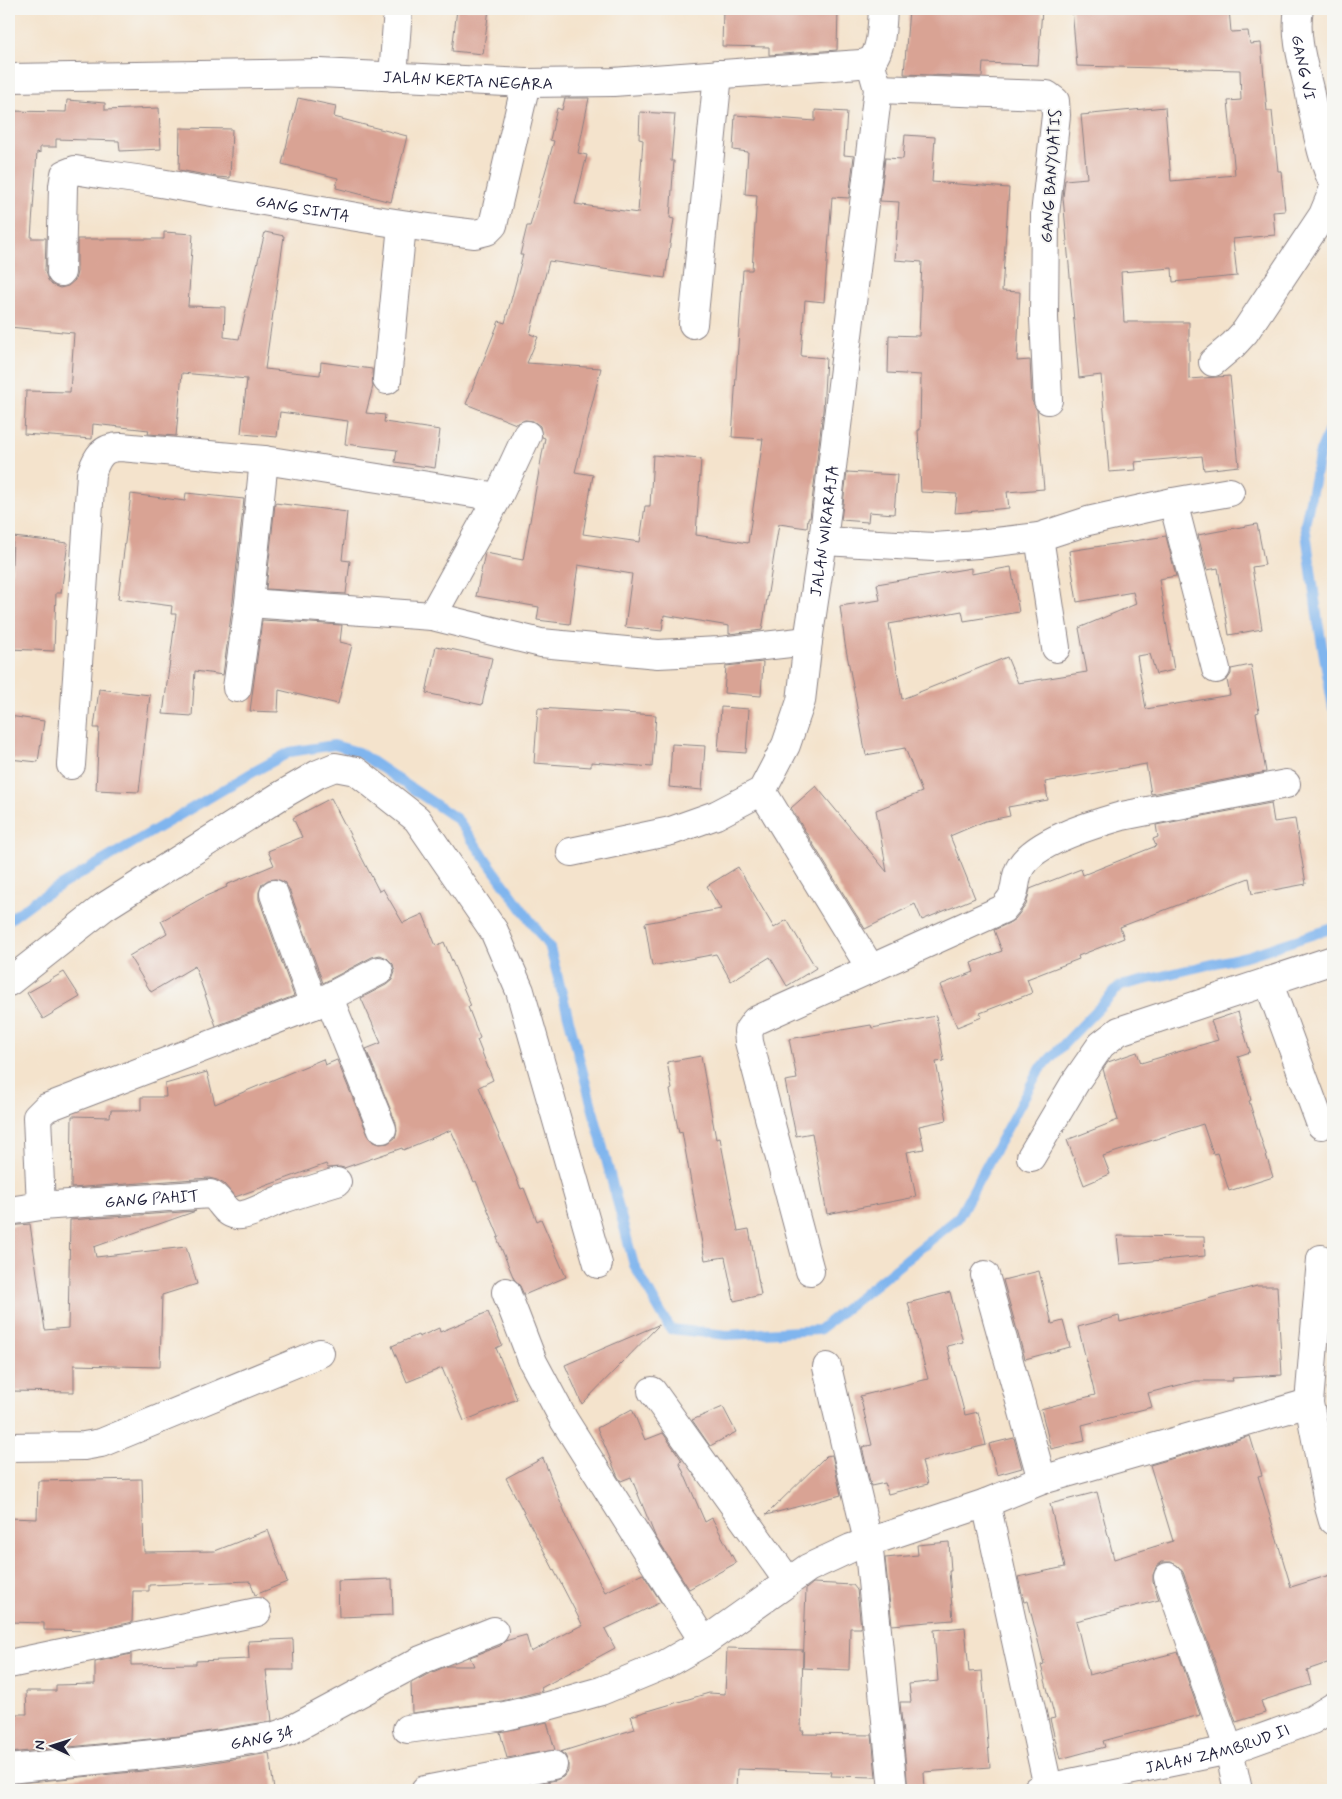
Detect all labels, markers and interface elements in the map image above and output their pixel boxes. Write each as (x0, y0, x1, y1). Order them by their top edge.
street label: GANG VI (1286, 34, 1320, 102)
street label: JALAN KERTA NEGARA (382, 67, 553, 95)
street label: GANG BANYUATIS (1036, 109, 1067, 244)
street label: GANG SINTA (254, 191, 351, 228)
street label: JALAN WIRARAJA (806, 464, 844, 598)
street label: GANG PAHIT (104, 1186, 200, 1213)
street label: JALAN ZAMBRUD II (1143, 1720, 1293, 1779)
street label: GANG 34 (229, 1721, 297, 1755)
north arrow (28, 1722, 78, 1772)
text: N (31, 1740, 49, 1750)

